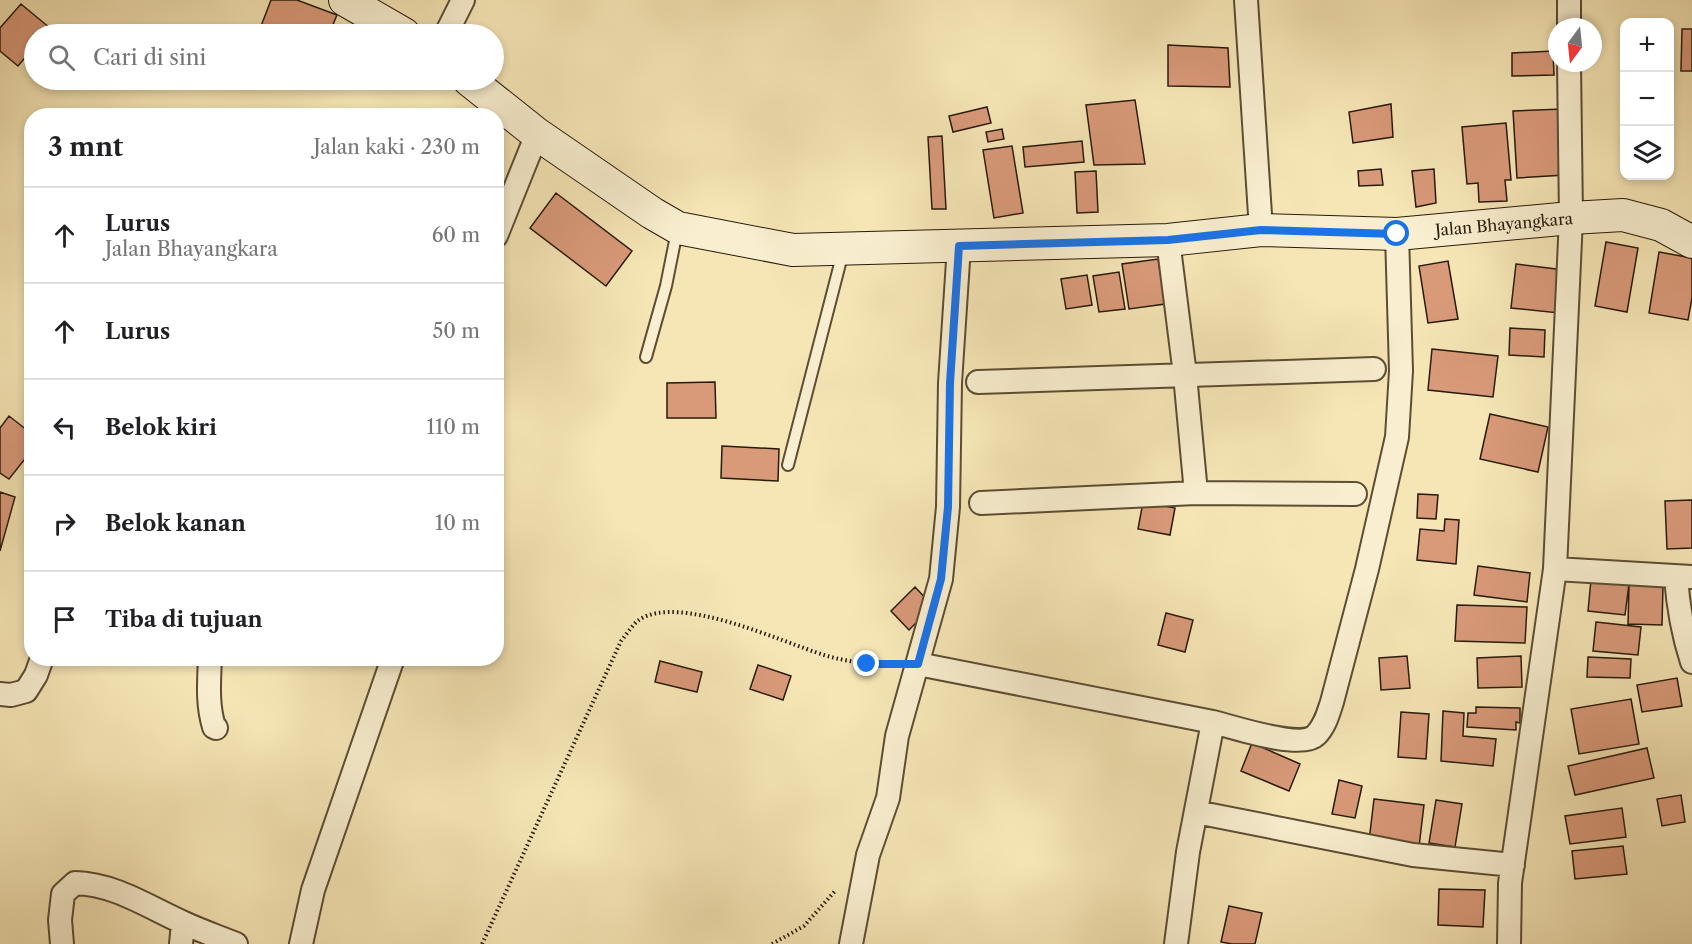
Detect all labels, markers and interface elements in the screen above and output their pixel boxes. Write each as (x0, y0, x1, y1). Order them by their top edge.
north arrow (1548, 18, 1602, 72)
map controls (1620, 18, 1674, 180)
button: + (1620, 18, 1674, 72)
search box (24, 24, 504, 90)
icon: search (45, 41, 78, 74)
text: Cari di sini (93, 44, 206, 71)
button: − (1620, 72, 1674, 126)
button: layers (1620, 126, 1674, 180)
text: 3 mnt (48, 131, 123, 163)
text: Jalan kaki · 230 m (314, 135, 480, 159)
street label: Jalan Bhayangkara (1431, 208, 1574, 240)
text: Lurus (105, 210, 170, 237)
icon: ahead (48, 219, 81, 252)
route start (1383, 220, 1409, 246)
text: 60 m (432, 223, 480, 247)
text: Jalan Bhayangkara (105, 237, 278, 261)
icon: ahead (48, 315, 81, 348)
text: Lurus (105, 318, 170, 345)
text: 50 m (433, 319, 480, 343)
icon: left (48, 411, 81, 444)
text: Belok kiri (105, 414, 217, 441)
text: 110 m (427, 415, 480, 439)
icon: right (48, 507, 81, 540)
text: Belok kanan (105, 510, 246, 537)
text: 10 m (435, 511, 480, 535)
icon: arrive (48, 603, 81, 636)
text: Tiba di tujuan (105, 606, 263, 633)
route end (853, 650, 879, 676)

